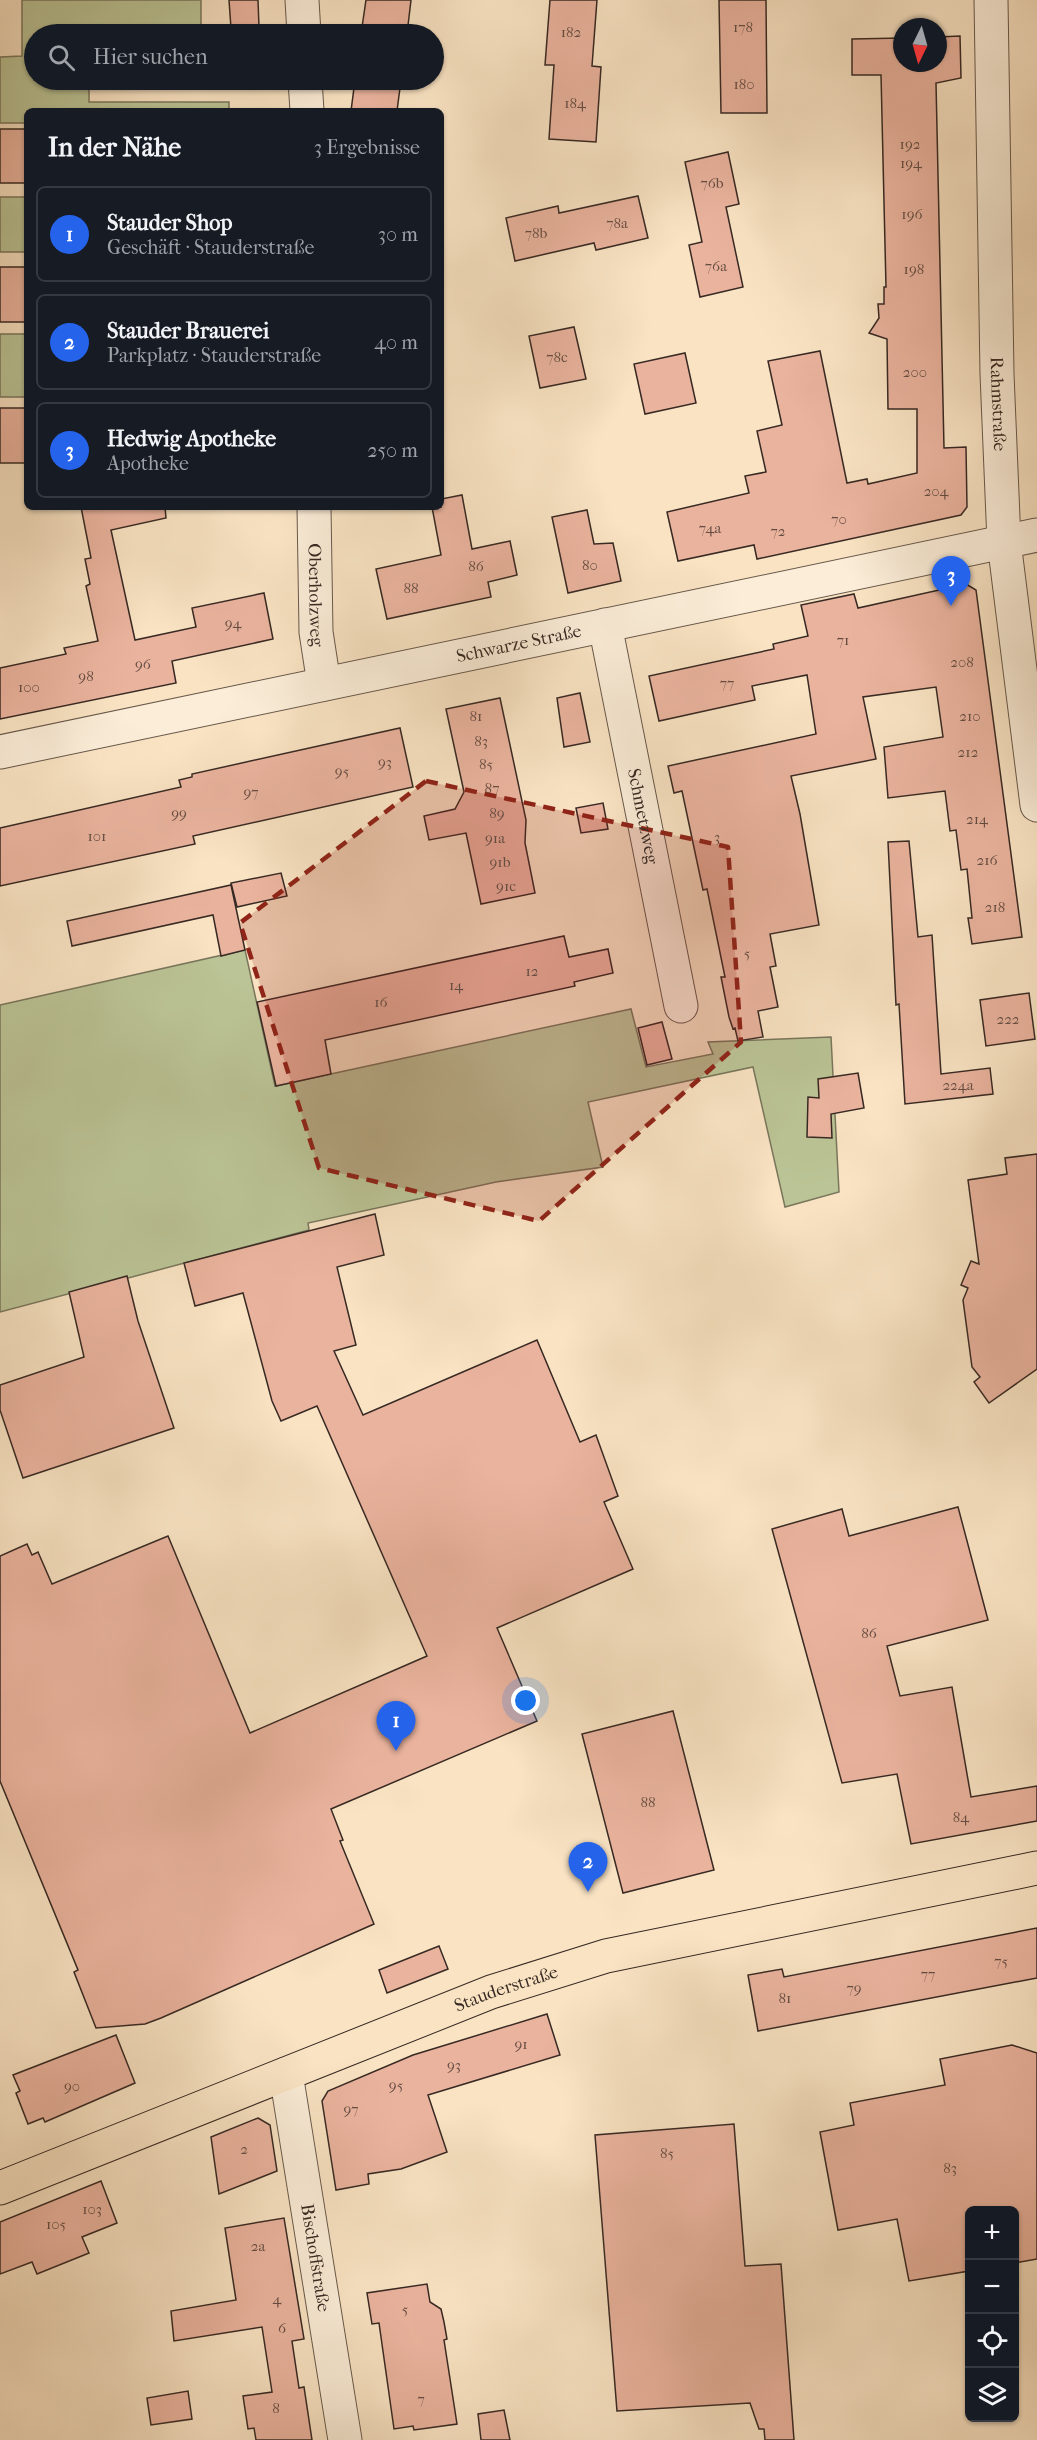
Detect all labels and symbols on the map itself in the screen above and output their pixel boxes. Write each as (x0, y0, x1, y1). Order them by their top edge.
house number: 178 (733, 18, 753, 36)
north arrow (893, 18, 947, 72)
house number: 182 (561, 23, 582, 41)
house number: 180 (733, 75, 755, 93)
house number: 184 (564, 94, 587, 112)
house number: 192 (900, 135, 921, 153)
house number: 194 (900, 154, 923, 172)
house number: 76b (700, 174, 724, 192)
house number: 196 (901, 205, 924, 223)
house number: 78a (606, 214, 629, 232)
house number: 78b (525, 224, 547, 242)
house number: 76a (705, 257, 728, 275)
house number: 198 (904, 260, 924, 278)
house number: 78c (546, 348, 568, 366)
street label: Rahmstraße (986, 356, 1010, 452)
house number: 200 (903, 363, 927, 381)
house number: 204 (924, 482, 949, 500)
house number: 70 (831, 510, 847, 528)
house number: 74a (699, 519, 722, 537)
house number: 72 (771, 522, 786, 540)
street label: Oberholzweg (304, 543, 328, 649)
house number: 80 (582, 556, 598, 574)
pin: 3 (932, 556, 970, 606)
house number: 86 (468, 557, 485, 575)
house number: 88 (403, 579, 419, 597)
house number: 94 (225, 614, 242, 632)
street label: Schwarze Straße (454, 621, 583, 667)
house number: 71 (837, 631, 849, 649)
house number: 208 (950, 653, 974, 671)
house number: 96 (135, 655, 152, 673)
house number: 98 (78, 667, 94, 685)
house number: 77 (720, 674, 734, 692)
house number: 100 (18, 678, 40, 696)
house number: 81 (470, 707, 482, 725)
house number: 210 (959, 707, 981, 725)
house number: 83 (474, 732, 488, 750)
house number: 212 (958, 743, 979, 761)
house number: 93 (378, 753, 392, 771)
house number: 85 (479, 755, 493, 773)
house number: 95 (335, 762, 349, 780)
street label: Schmetzweg (623, 767, 663, 866)
house number: 87 (485, 779, 499, 797)
house number: 97 (243, 783, 259, 801)
house number: 99 (171, 804, 187, 822)
house number: 89 (489, 804, 505, 822)
house number: 214 (966, 810, 989, 828)
house number: 101 (88, 827, 106, 845)
house number: 3 (714, 828, 720, 846)
house number: 91a (485, 829, 506, 847)
house number: 216 (976, 851, 998, 869)
house number: 91b (489, 853, 511, 871)
house number: 91c (496, 877, 516, 895)
house number: 218 (985, 898, 1005, 916)
house number: 5 (744, 944, 750, 962)
house number: 12 (525, 962, 539, 980)
house number: 14 (449, 976, 464, 994)
house number: 16 (374, 993, 389, 1011)
house number: 222 (996, 1010, 1020, 1028)
house number: 224a (942, 1076, 975, 1094)
house number: 86 (861, 1624, 878, 1642)
your location (511, 1686, 540, 1715)
pin: 1 (376, 1702, 416, 1751)
house number: 88 (640, 1793, 656, 1811)
house number: 84 (953, 1808, 970, 1826)
pin: 2 (568, 1842, 608, 1892)
house number: 75 (994, 1952, 1008, 1970)
street label: Stauderstraße (451, 1962, 561, 2017)
house number: 77 (921, 1965, 935, 1983)
house number: 79 (846, 1979, 862, 1997)
house number: 81 (779, 1989, 791, 2007)
house number: 91 (514, 2035, 528, 2053)
house number: 93 (447, 2056, 461, 2074)
house number: 95 (389, 2076, 403, 2094)
house number: 90 (64, 2077, 80, 2095)
house number: 97 (343, 2100, 359, 2118)
house number: 2 (240, 2140, 248, 2158)
house number: 85 (660, 2144, 674, 2162)
house number: 83 (943, 2159, 957, 2177)
house number: 103 (82, 2200, 102, 2218)
street label: Bischoffstraße (296, 2202, 334, 2313)
house number: 105 (46, 2215, 66, 2233)
house number: 2a (251, 2237, 266, 2255)
house number: 4 (273, 2290, 283, 2308)
house number: 5 (402, 2300, 408, 2318)
house number: 6 (278, 2319, 287, 2337)
house number: 7 (417, 2390, 425, 2408)
house number: 8 (272, 2399, 280, 2417)

